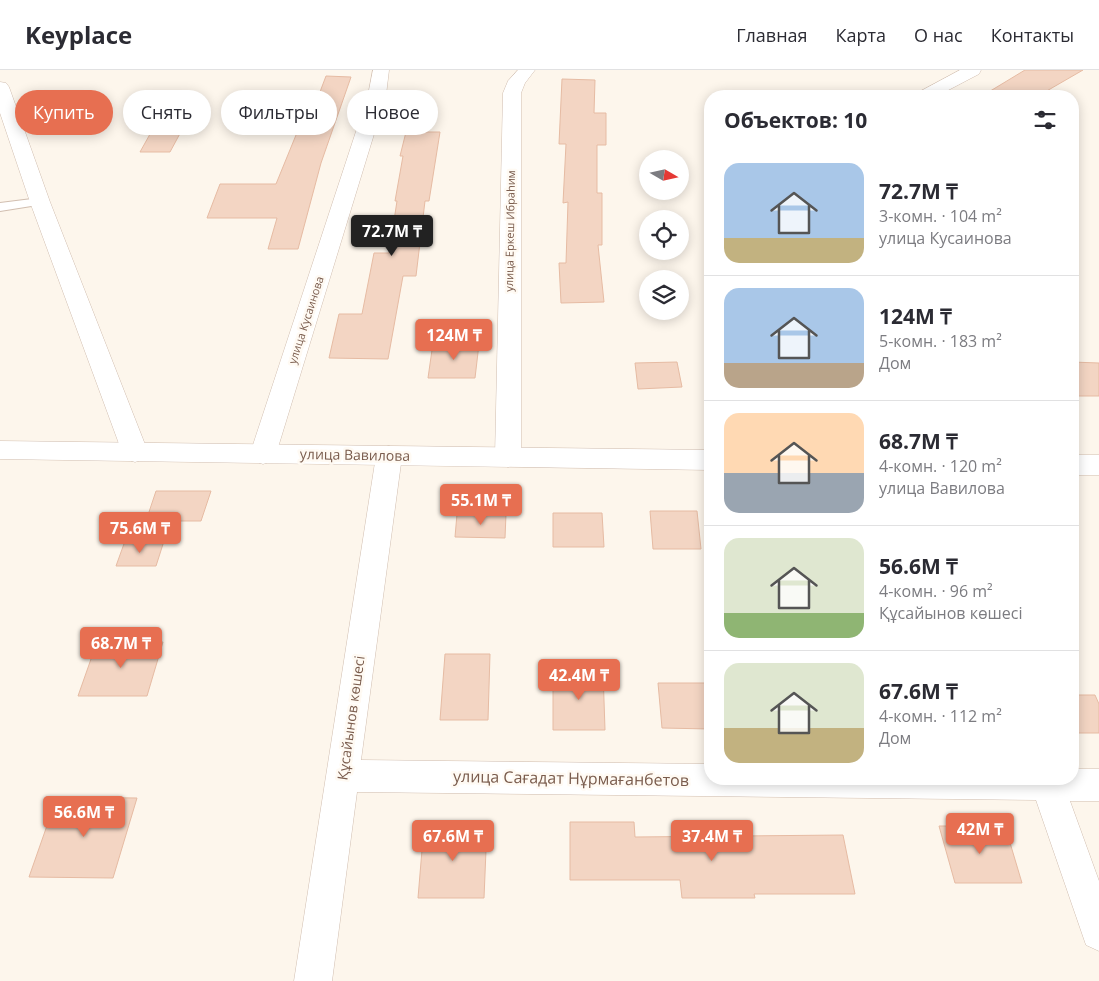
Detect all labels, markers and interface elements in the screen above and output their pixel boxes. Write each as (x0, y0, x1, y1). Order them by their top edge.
text: Keyplace (25, 18, 132, 51)
text: Главная (736, 23, 808, 47)
text: Карта (836, 23, 886, 47)
text: О нас (914, 23, 963, 47)
text: Контакты (991, 23, 1074, 47)
chip: Купить (15, 90, 113, 135)
chip: Снять (123, 90, 211, 135)
chip: Фильтры (221, 90, 337, 135)
chip: Новое (347, 90, 438, 135)
text: Объектов: 10 (724, 106, 867, 134)
icon: filters (1031, 106, 1059, 134)
north arrow (639, 150, 689, 200)
map controls (639, 150, 689, 320)
street label: улица Еркеш Ибраһим (501, 170, 518, 292)
text: 72.7M ₸ (879, 177, 958, 205)
icon: home (764, 183, 824, 243)
text: 3-комн. · 104 m² (879, 205, 1002, 227)
button: locate (639, 210, 689, 260)
pin: 72.7M ₸ (346, 214, 438, 257)
text: 72.7M ₸ (362, 220, 422, 242)
text: улица Кусаинова (879, 227, 1012, 249)
button: layers (639, 270, 689, 320)
street label: улица Кусаинова (284, 274, 327, 366)
text: 124M ₸ (879, 302, 952, 330)
icon: home (764, 308, 824, 368)
pin: 124M ₸ (413, 318, 495, 361)
text: 124M ₸ (426, 324, 482, 346)
text: 5-комн. · 183 m² (879, 330, 1002, 352)
text: Дом (879, 352, 911, 374)
text: 68.7M ₸ (879, 427, 958, 455)
icon: home (764, 433, 824, 493)
street label: улица Вавилова (300, 444, 410, 465)
text: 4-комн. · 120 m² (879, 455, 1002, 477)
text: улица Вавилова (879, 477, 1005, 499)
pin: 55.1M ₸ (435, 484, 527, 526)
text: 55.1M ₸ (451, 489, 511, 511)
pin: 75.6M ₸ (94, 512, 186, 554)
text: 75.6M ₸ (110, 517, 170, 539)
text: 56.6M ₸ (879, 552, 958, 580)
icon: home (764, 558, 824, 618)
text: 4-комн. · 96 m² (879, 580, 993, 602)
text: Құсайынов көшесі (879, 602, 1023, 624)
pin: 68.7M ₸ (75, 626, 167, 669)
text: 68.7M ₸ (91, 632, 151, 654)
street label: Құсайынов көшесі (332, 654, 369, 781)
pin: 42.4M ₸ (533, 658, 625, 701)
text: 42.4M ₸ (549, 664, 609, 686)
text: 67.6M ₸ (879, 677, 958, 705)
icon: home (764, 683, 824, 743)
text: 4-комн. · 112 m² (879, 705, 1002, 727)
text: Дом (879, 727, 911, 749)
street label: улица Сағадат Нұрмағанбетов (453, 765, 689, 791)
pin: 56.6M ₸ (38, 796, 130, 838)
text: 56.6M ₸ (54, 801, 114, 823)
pin: 42M ₸ (945, 812, 1015, 855)
text: 42M ₸ (957, 818, 1003, 840)
pin: 67.6M ₸ (407, 820, 499, 862)
pin: 37.4M ₸ (666, 820, 758, 862)
text: 67.6M ₸ (423, 825, 483, 847)
text: 37.4M ₸ (682, 825, 742, 847)

